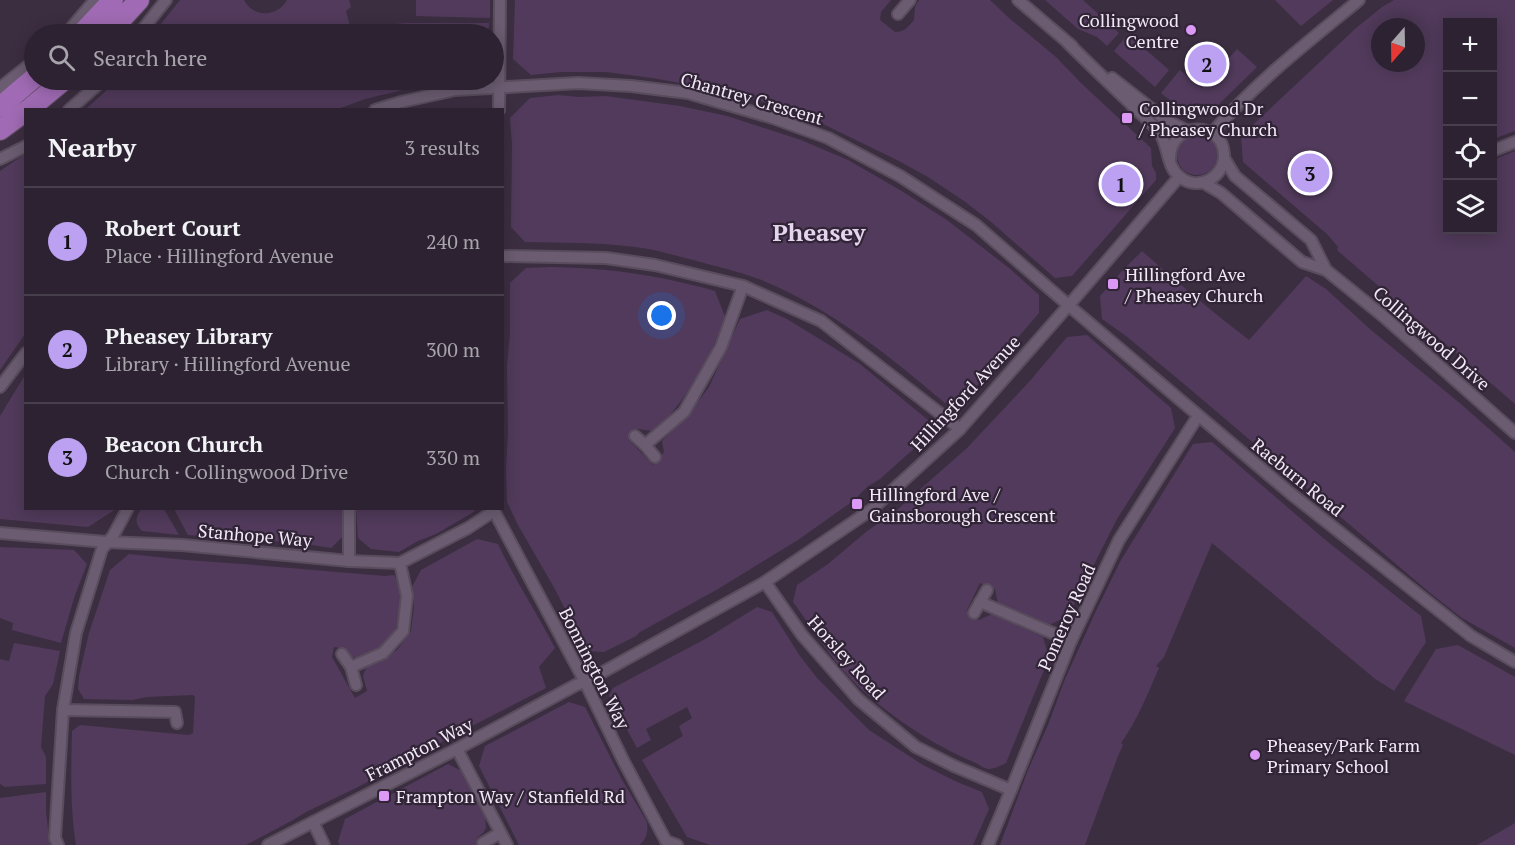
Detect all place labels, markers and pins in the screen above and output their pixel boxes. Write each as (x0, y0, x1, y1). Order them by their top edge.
place label: Collingwood Centre (1079, 8, 1179, 53)
marker: Collingwood Centre (1184, 23, 1198, 37)
pin: 2 (1188, 42, 1226, 86)
place label: Collingwood Dr / Pheasey Church (1138, 96, 1278, 141)
marker: Collingwood Dr / Pheasey Church (1120, 111, 1134, 125)
pin: 3 (1290, 150, 1330, 195)
pin: 1 (1102, 162, 1140, 207)
place label: Hillingford Ave / Pheasey Church (1124, 262, 1264, 307)
marker: Hillingford Ave / Pheasey Church (1106, 277, 1120, 291)
place label: Hillingford Ave / Gainsborough Crescent (869, 482, 1056, 527)
marker: Hillingford Ave / Gainsborough Crescent (850, 497, 864, 511)
place label: Pheasey/Park Farm Primary School (1267, 733, 1420, 778)
marker: Pheasey/Park Farm Primary School (1248, 748, 1262, 762)
place label: Frampton Way / Stanfield Rd (396, 784, 625, 808)
marker: Frampton Way / Stanfield Rd (377, 789, 391, 803)

